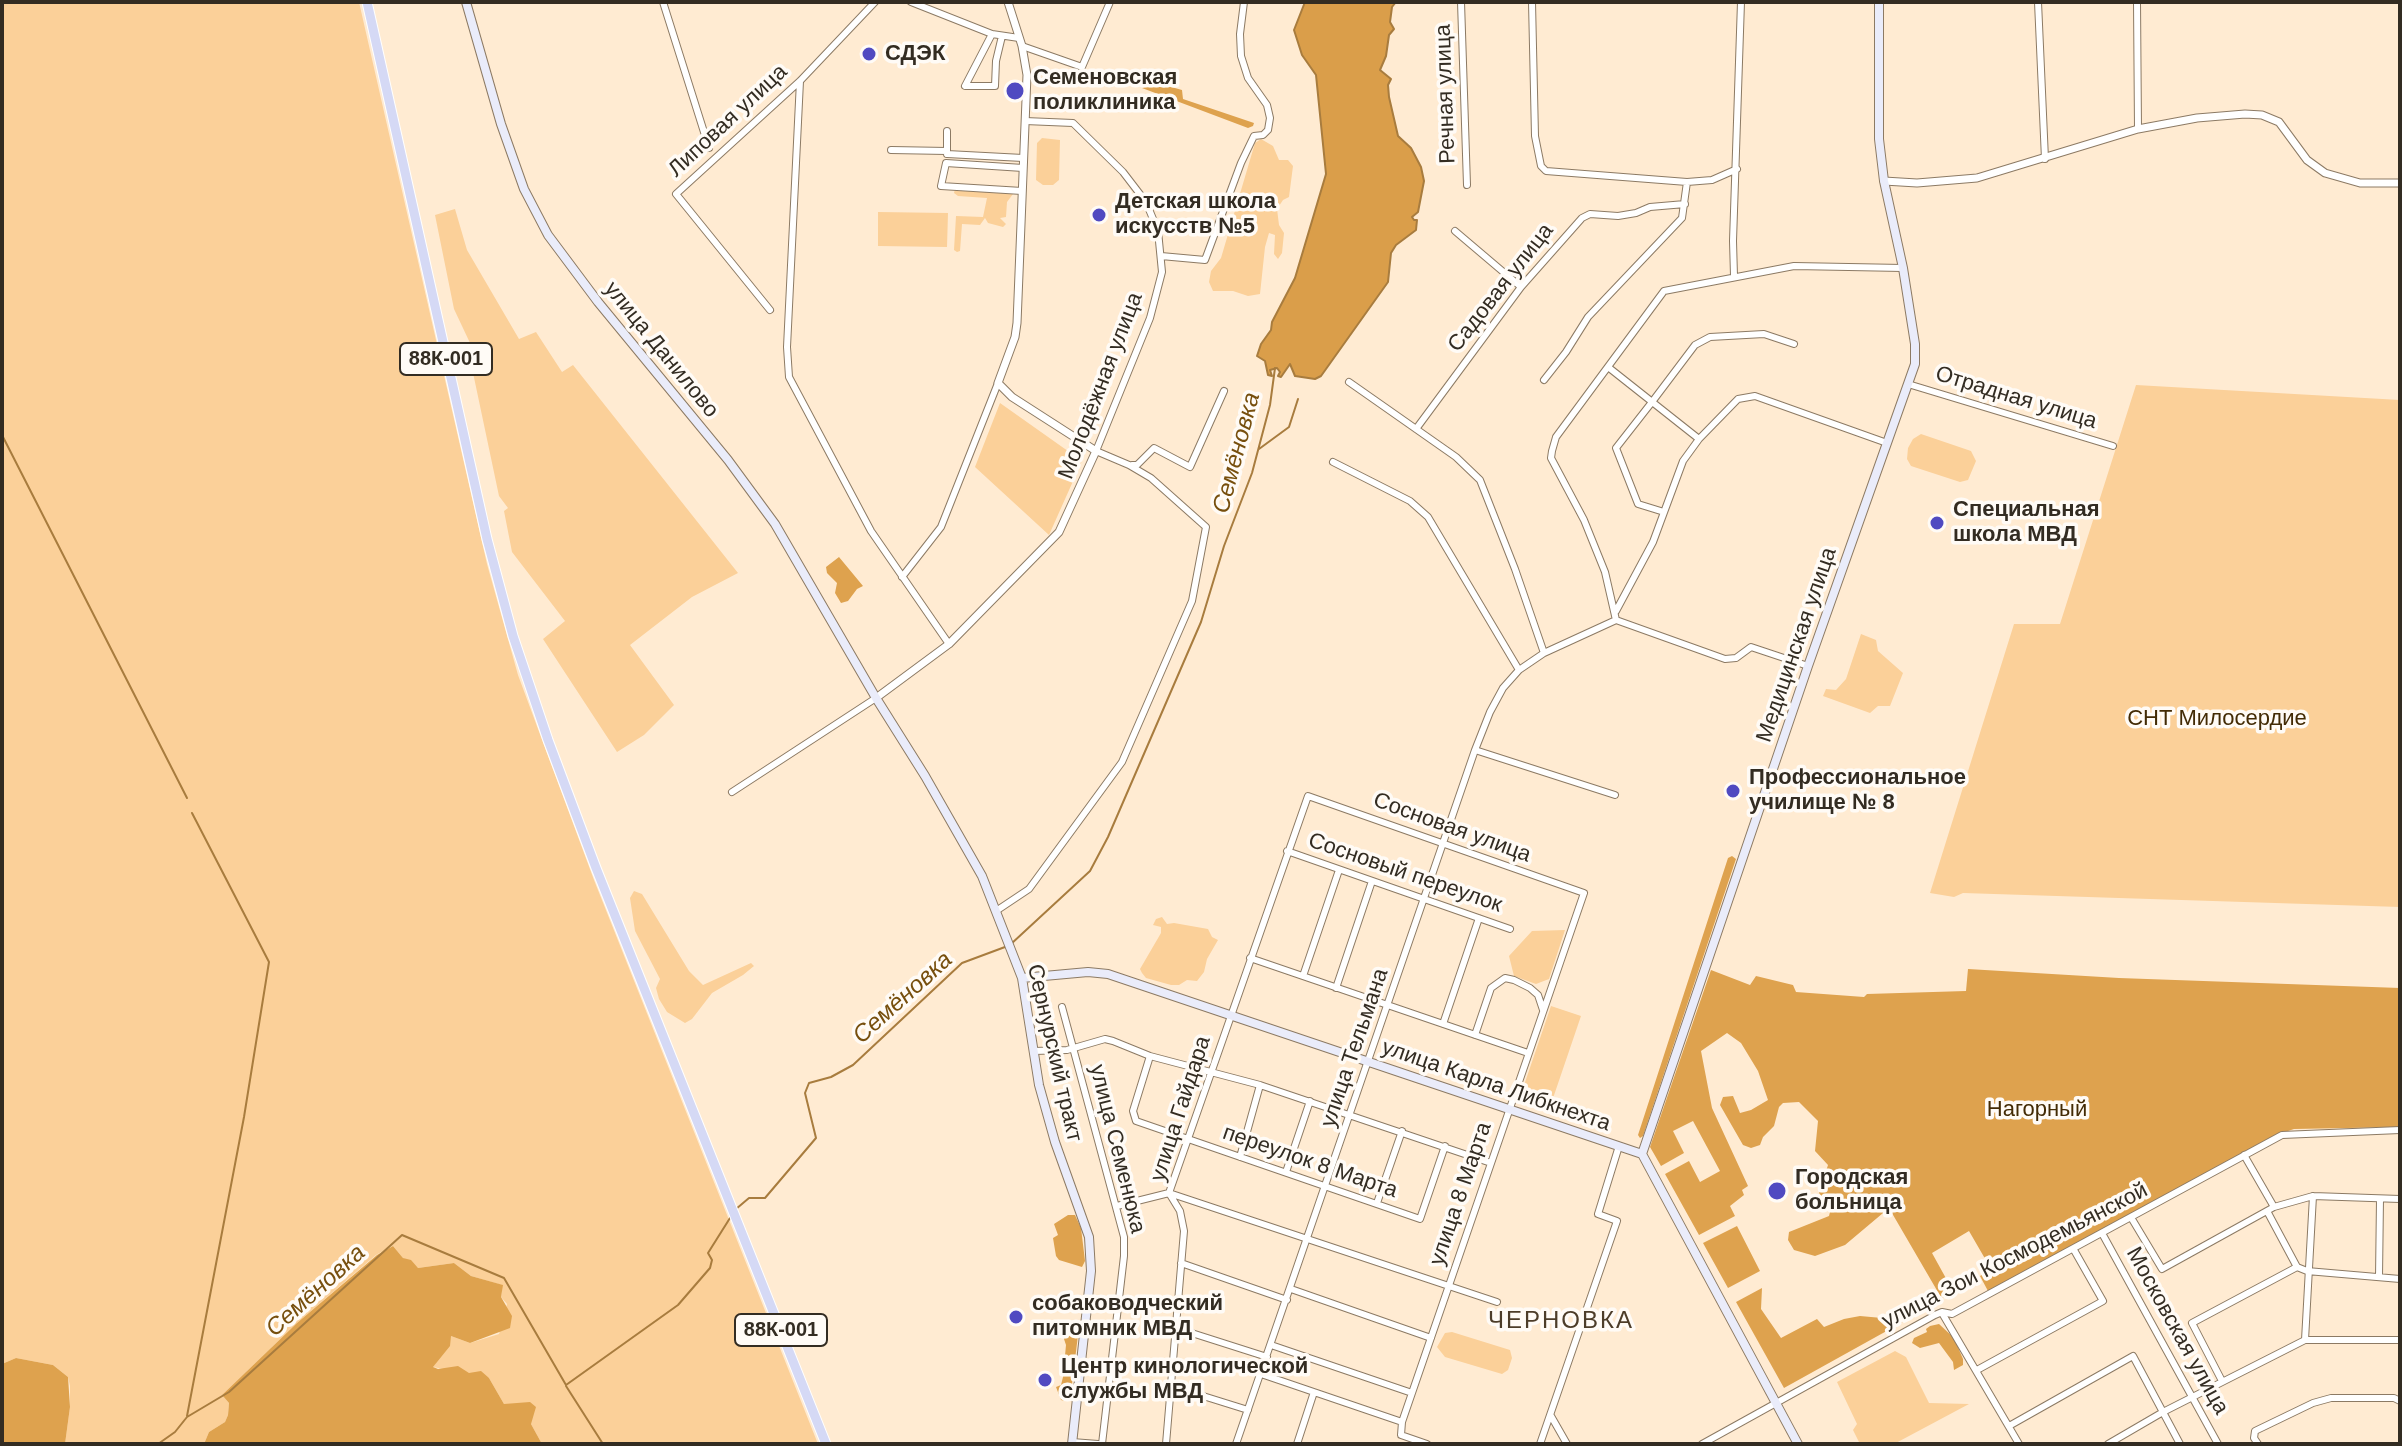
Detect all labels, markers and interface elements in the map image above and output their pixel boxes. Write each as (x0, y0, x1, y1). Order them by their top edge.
street label: Речная улица (1430, 24, 1462, 164)
place label: СДЭК (885, 41, 945, 67)
marker: СДЭК (860, 45, 878, 63)
street label: Липовая улица (663, 59, 793, 183)
place label: Семеновская поликлиника (1033, 65, 1177, 116)
marker: Семеновская поликлиника (1004, 80, 1026, 102)
place label: Детская школа искусств №5 (1115, 189, 1276, 240)
marker: Детская школа искусств №5 (1090, 206, 1108, 224)
street label: Садовая улица (1443, 219, 1559, 357)
street label: улица Данилово (598, 277, 724, 423)
street label: Молодёжная улица (1053, 289, 1149, 483)
road number: 88К-001 (400, 343, 492, 375)
street label: Отрадная улица (1932, 361, 2100, 435)
water label: Семёновка (1207, 389, 1267, 517)
place label: Специальная школа МВД (1953, 497, 2100, 548)
marker: Специальная школа МВД (1928, 514, 1946, 532)
street label: Медицинская улица (1751, 544, 1843, 746)
park label: СНТ Милосердие (2127, 706, 2307, 732)
place label: Профессиональное училище № 8 (1749, 765, 1966, 816)
marker: Профессиональное училище № 8 (1724, 782, 1742, 800)
street label: Сосновая улица (1370, 787, 1534, 869)
street label: Сосновый переулок (1305, 827, 1505, 919)
water label: Семёновка (847, 946, 959, 1050)
street label: Сернурский тракт (1021, 962, 1087, 1144)
street label: улица Тельмана (1315, 965, 1395, 1131)
street label: улица Гайдара (1145, 1033, 1217, 1185)
street label: улица Карла Либкнехта (1378, 1034, 1614, 1138)
street label: улица Семенюка (1083, 1062, 1151, 1236)
park label: Нагорный (1987, 1097, 2087, 1123)
street label: улица 8 Марта (1424, 1119, 1498, 1269)
street label: переулок 8 Марта (1219, 1120, 1401, 1204)
place label: Городская больница (1795, 1165, 1908, 1216)
street label: улица Зои Космодемьянской (1878, 1177, 2152, 1335)
marker: Городская больница (1766, 1180, 1788, 1202)
water label: Семёновка (260, 1239, 372, 1343)
street label: Московская улица (2120, 1243, 2234, 1419)
place label: собаководческий питомник МВД (1032, 1291, 1223, 1342)
district label: ЧЕРНОВКА (1488, 1307, 1634, 1335)
marker: собаководческий питомник МВД (1007, 1308, 1025, 1326)
road number: 88К-001 (735, 1314, 827, 1346)
place label: Центр кинологической службы МВД (1061, 1354, 1308, 1406)
marker: Центр кинологической службы МВД (1036, 1371, 1054, 1389)

